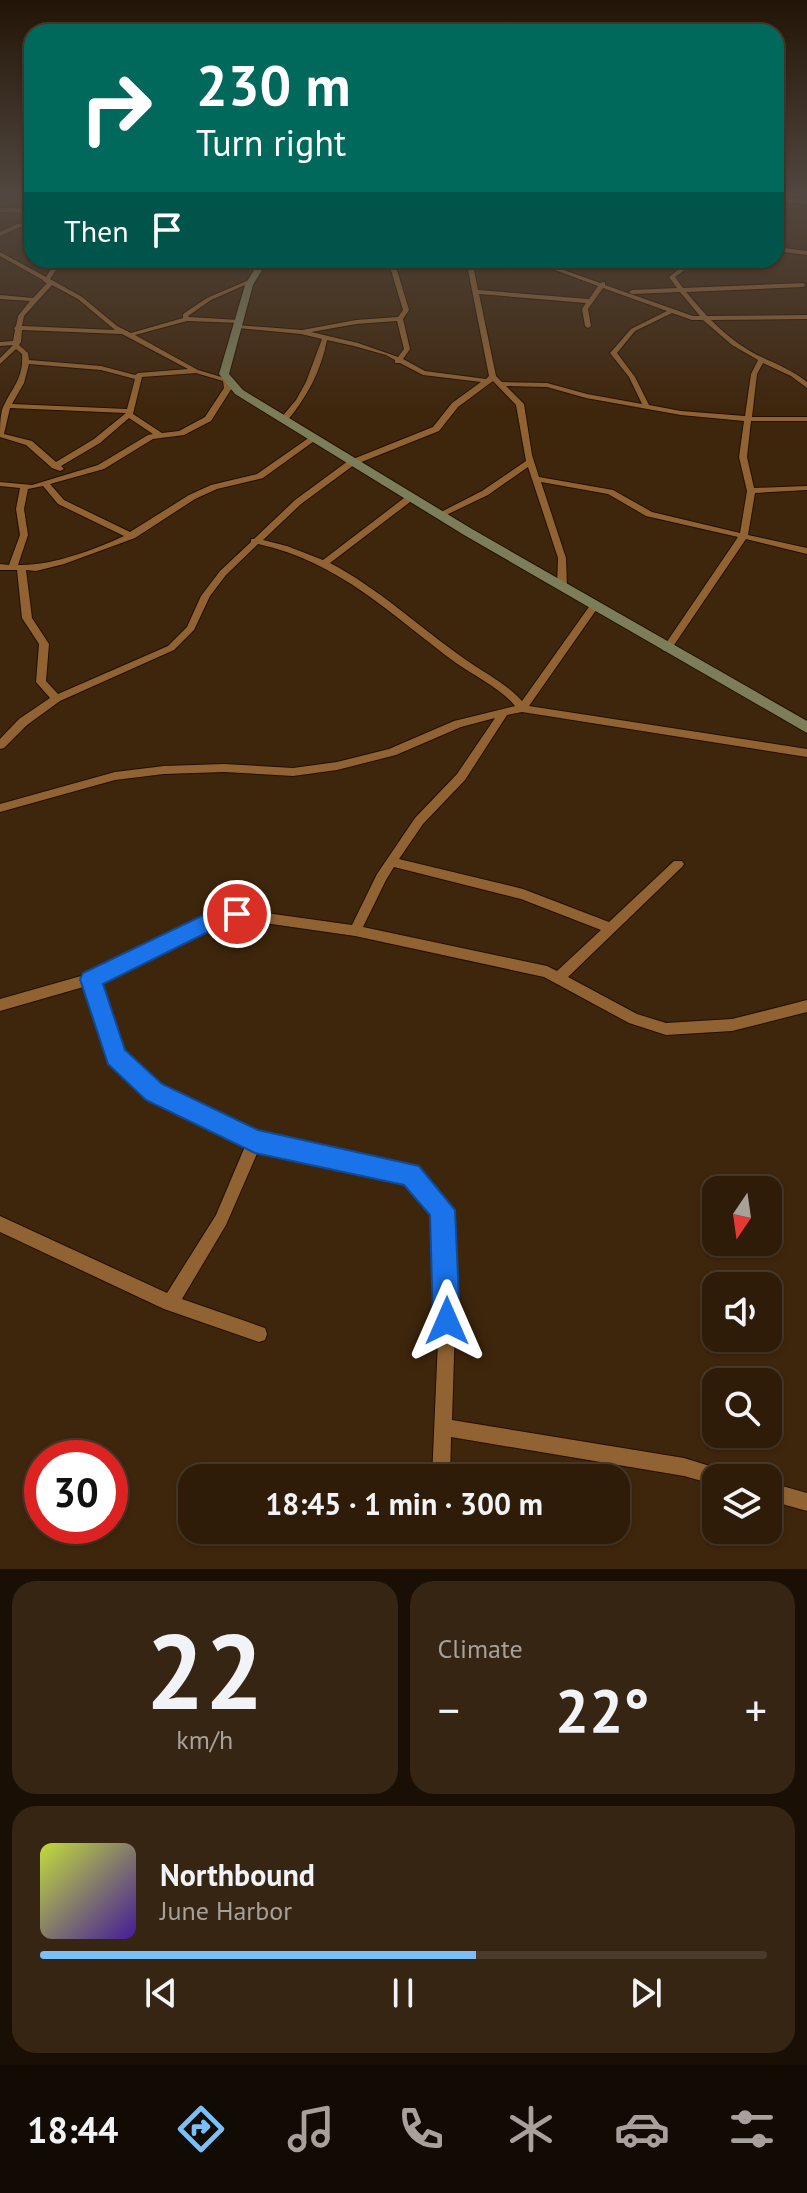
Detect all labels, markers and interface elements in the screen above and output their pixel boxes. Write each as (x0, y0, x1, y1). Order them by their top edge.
text: 230 m (196, 49, 351, 121)
icon: right (64, 56, 168, 160)
text: Turn right (196, 119, 346, 166)
icon: arrive (145, 208, 189, 252)
text: Then (64, 211, 129, 250)
pin (203, 880, 271, 948)
icon: arrive (215, 892, 259, 936)
north arrow (702, 1176, 782, 1256)
map controls (702, 1176, 782, 1544)
button: sound (702, 1272, 782, 1352)
position arrow (405, 1279, 489, 1363)
button: search (702, 1368, 782, 1448)
speed limit sign: 30 (24, 1440, 128, 1544)
button: layers (702, 1464, 782, 1544)
text: 18:45 · 1 min · 300 m (265, 1484, 543, 1523)
text: 22 (146, 1603, 264, 1738)
text: Climate (438, 1632, 523, 1665)
text: 22° (555, 1671, 649, 1749)
text: − (438, 1681, 460, 1738)
text: + (745, 1681, 767, 1738)
text: km/h (176, 1723, 233, 1756)
text: Northbound (160, 1855, 315, 1894)
text: June Harbor (160, 1894, 292, 1927)
icon: previous (139, 1971, 183, 2015)
icon: pause (381, 1971, 425, 2015)
icon: next (624, 1971, 668, 2015)
icon: directions (173, 2101, 229, 2157)
icon: music (283, 2101, 339, 2157)
icon: phone (393, 2101, 449, 2157)
icon: climate (503, 2101, 559, 2157)
icon: car (614, 2101, 670, 2157)
icon: filters (724, 2101, 780, 2157)
text: 18:44 (27, 2106, 118, 2153)

